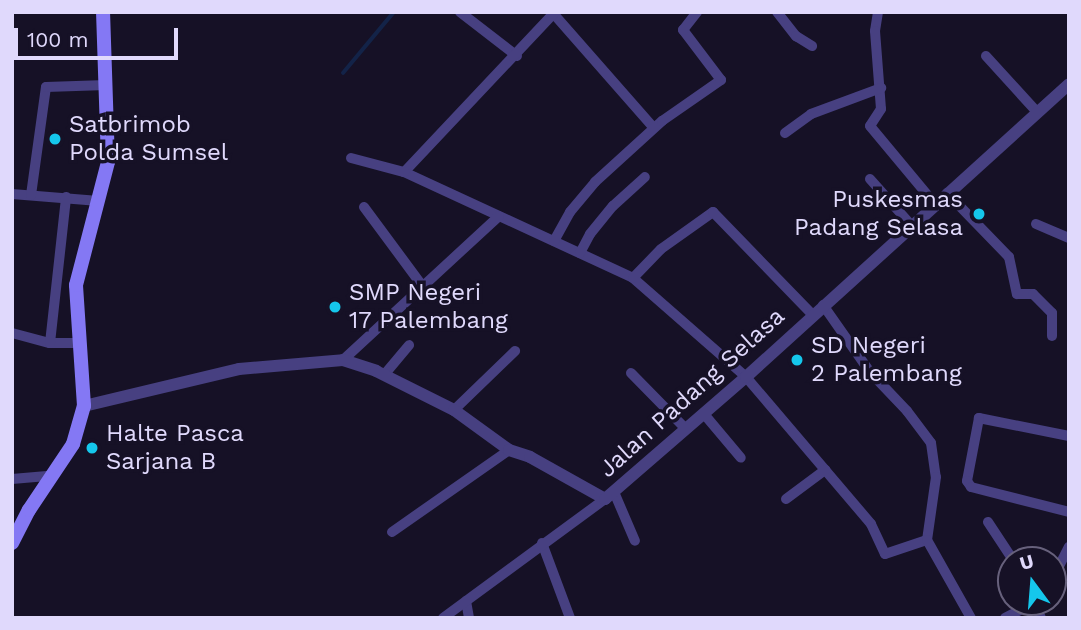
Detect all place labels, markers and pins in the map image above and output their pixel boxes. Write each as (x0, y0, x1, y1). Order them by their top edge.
place label: Satbrimob Polda Sumsel (69, 111, 229, 167)
marker: Satbrimob Polda Sumsel (47, 131, 63, 147)
place label: Puskesmas Padang Selasa (794, 186, 963, 242)
marker: Puskesmas Padang Selasa (969, 204, 989, 224)
place label: SMP Negeri 17 Palembang (349, 279, 509, 335)
marker: SMP Negeri 17 Palembang (327, 299, 343, 315)
place label: SD Negeri 2 Palembang (811, 332, 962, 388)
marker: SD Negeri 2 Palembang (789, 352, 805, 368)
place label: Halte Pasca Sarjana B (106, 420, 244, 476)
marker: Halte Pasca Sarjana B (84, 440, 100, 456)

